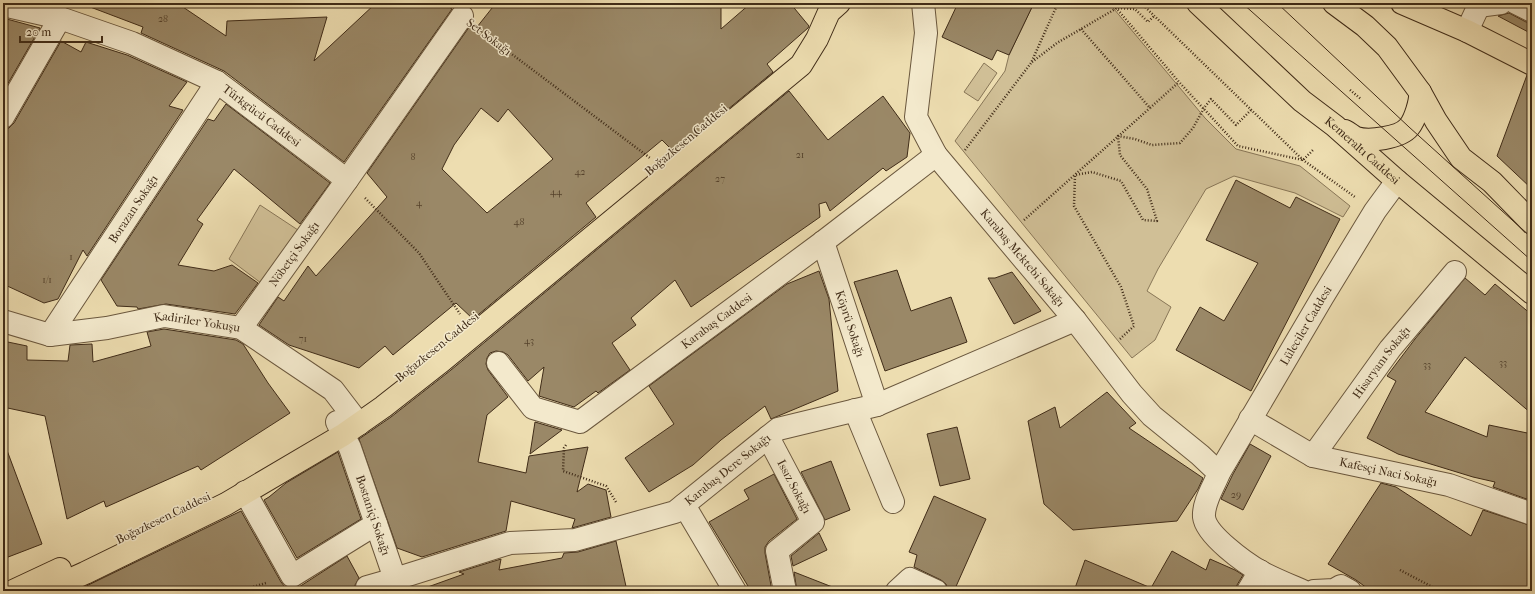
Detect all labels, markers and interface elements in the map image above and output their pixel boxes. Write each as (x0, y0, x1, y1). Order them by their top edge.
house number: 28 (158, 13, 168, 25)
street label: Set Sokağı (464, 16, 515, 59)
scale bar (20, 18, 102, 44)
text: 20 m (26, 25, 51, 39)
street label: Türkgücü Caddesi (220, 82, 304, 150)
street label: Boğazkesen Caddesi (642, 101, 731, 179)
street label: Kemeraltı Caddesi (1322, 114, 1403, 188)
house number: 21 (796, 149, 804, 161)
house number: 8 (410, 151, 416, 163)
house number: 42 (574, 166, 586, 178)
street label: Borazan Sokağı (106, 172, 161, 246)
house number: 27 (715, 173, 725, 185)
house number: 44 (550, 186, 563, 198)
house number: 4 (416, 197, 423, 209)
street label: Karabaş Mektebi Sokağı (977, 206, 1068, 310)
house number: 48 (514, 216, 524, 228)
street label: Nöbetçi Sokağı (266, 218, 322, 289)
house number: 1 (69, 251, 73, 263)
house number: 1/1 (42, 274, 52, 286)
street label: Lüleciler Caddesi (1277, 283, 1335, 368)
street label: Köprü Sokağı (832, 288, 868, 359)
street label: Karabaş Caddesi (678, 290, 755, 352)
street label: Kadiriler Yokuşu (152, 309, 241, 335)
street label: Boğazkesen Caddesi (392, 309, 482, 385)
street label: Hisaryanı Sokağı (1350, 323, 1413, 401)
house number: 71 (299, 333, 307, 345)
house number: 43 (524, 335, 534, 347)
house number: 33 (1499, 357, 1507, 369)
house number: 33 (1423, 359, 1431, 371)
street label: Karabaş Dere Sokağı (682, 430, 774, 508)
street label: Kafesçi Naci Sokağı (1338, 455, 1439, 489)
street label: Issız Sokağı (774, 457, 814, 516)
street label: Bostaniçi Sokağı (353, 473, 393, 557)
street label: Boğazkesen Caddesi (113, 489, 213, 547)
house number: 29 (1231, 489, 1241, 501)

